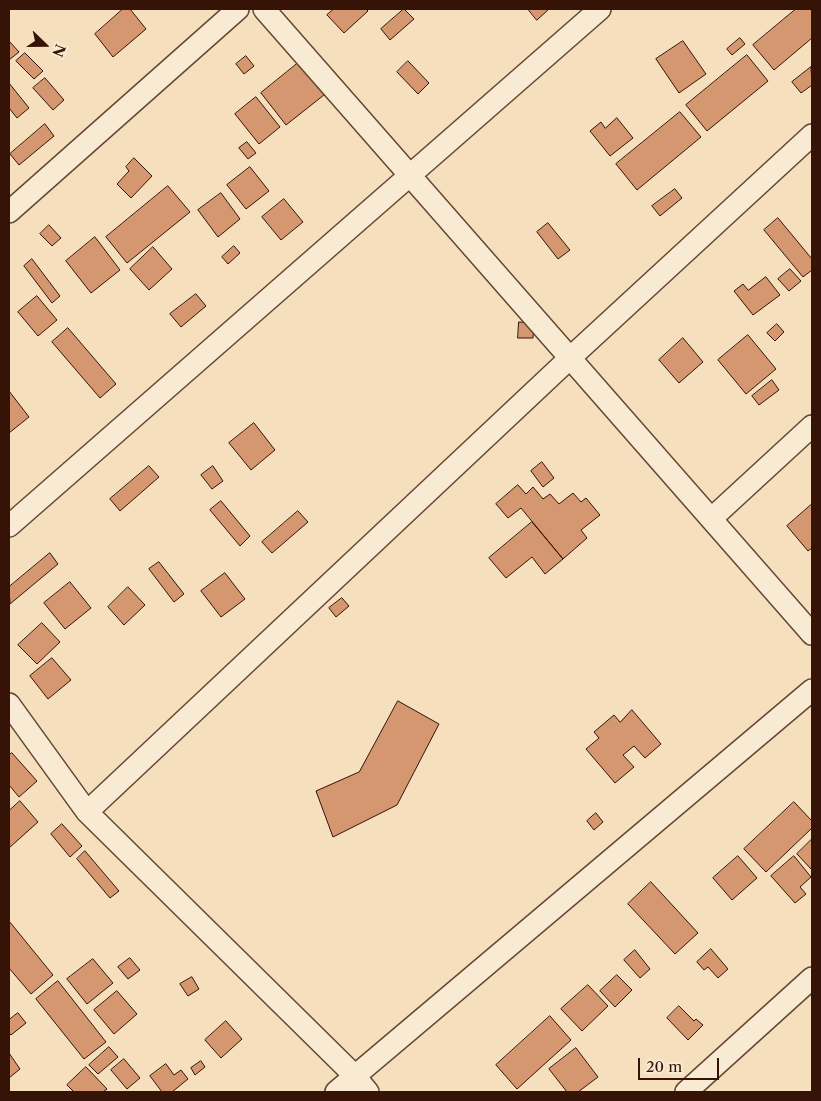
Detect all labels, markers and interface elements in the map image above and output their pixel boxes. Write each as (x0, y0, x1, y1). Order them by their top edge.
north arrow (20, 20, 70, 70)
text: N (48, 42, 70, 60)
scale bar (641, 1048, 722, 1080)
text: 20 m (646, 1057, 682, 1076)

